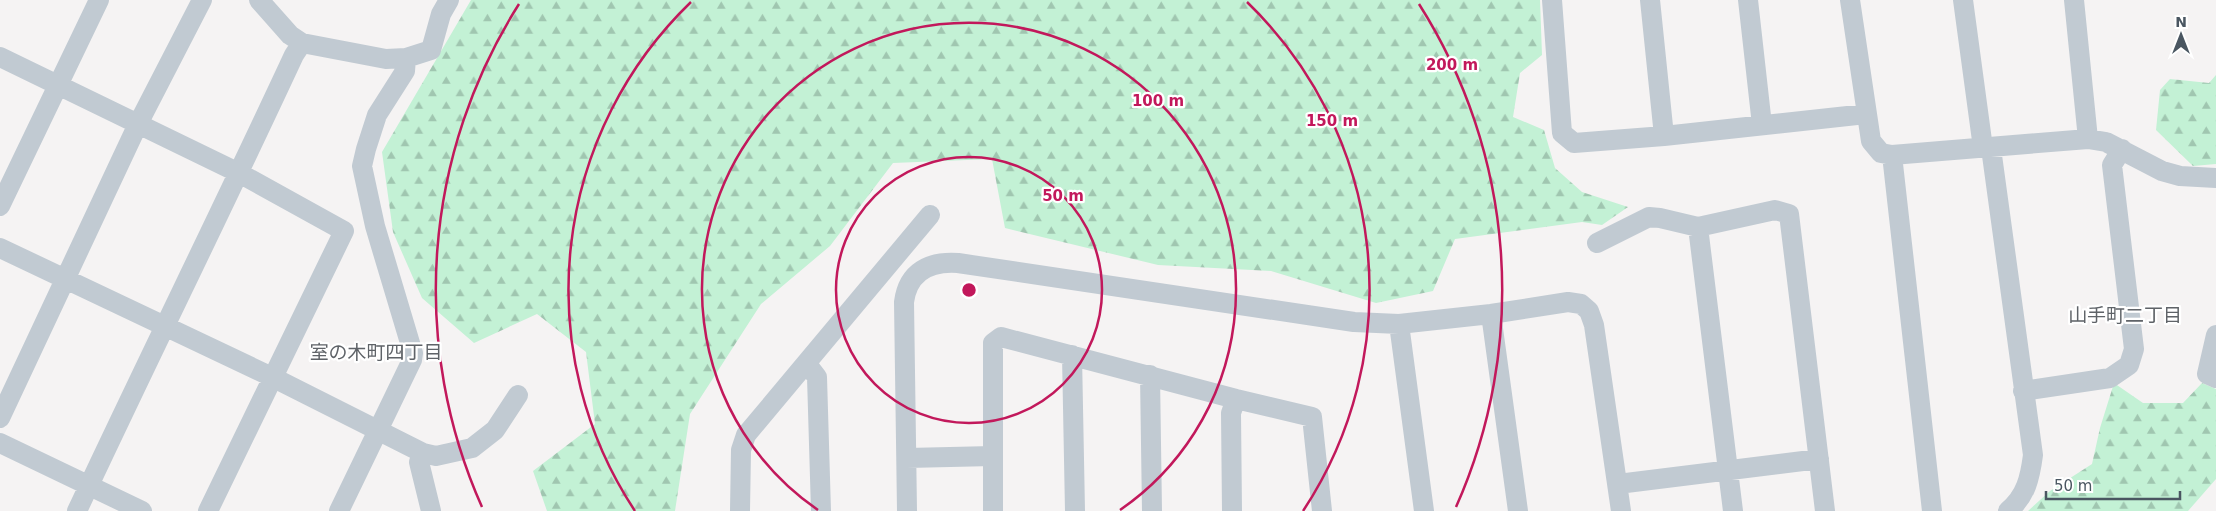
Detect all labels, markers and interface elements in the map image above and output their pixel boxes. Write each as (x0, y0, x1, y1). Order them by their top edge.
north arrow (2156, 10, 2206, 60)
text: N (2175, 14, 2187, 30)
text: 200 m (1426, 56, 1478, 74)
text: 100 m (1132, 92, 1184, 110)
text: 150 m (1306, 112, 1358, 130)
text: 50 m (1042, 187, 1084, 205)
centre of rings (960, 281, 978, 299)
district label: 山手町二丁目 (2068, 304, 2182, 326)
district label: 室の木町四丁目 (309, 341, 443, 363)
scale bar (2046, 468, 2180, 500)
text: 50 m (2054, 477, 2092, 495)

